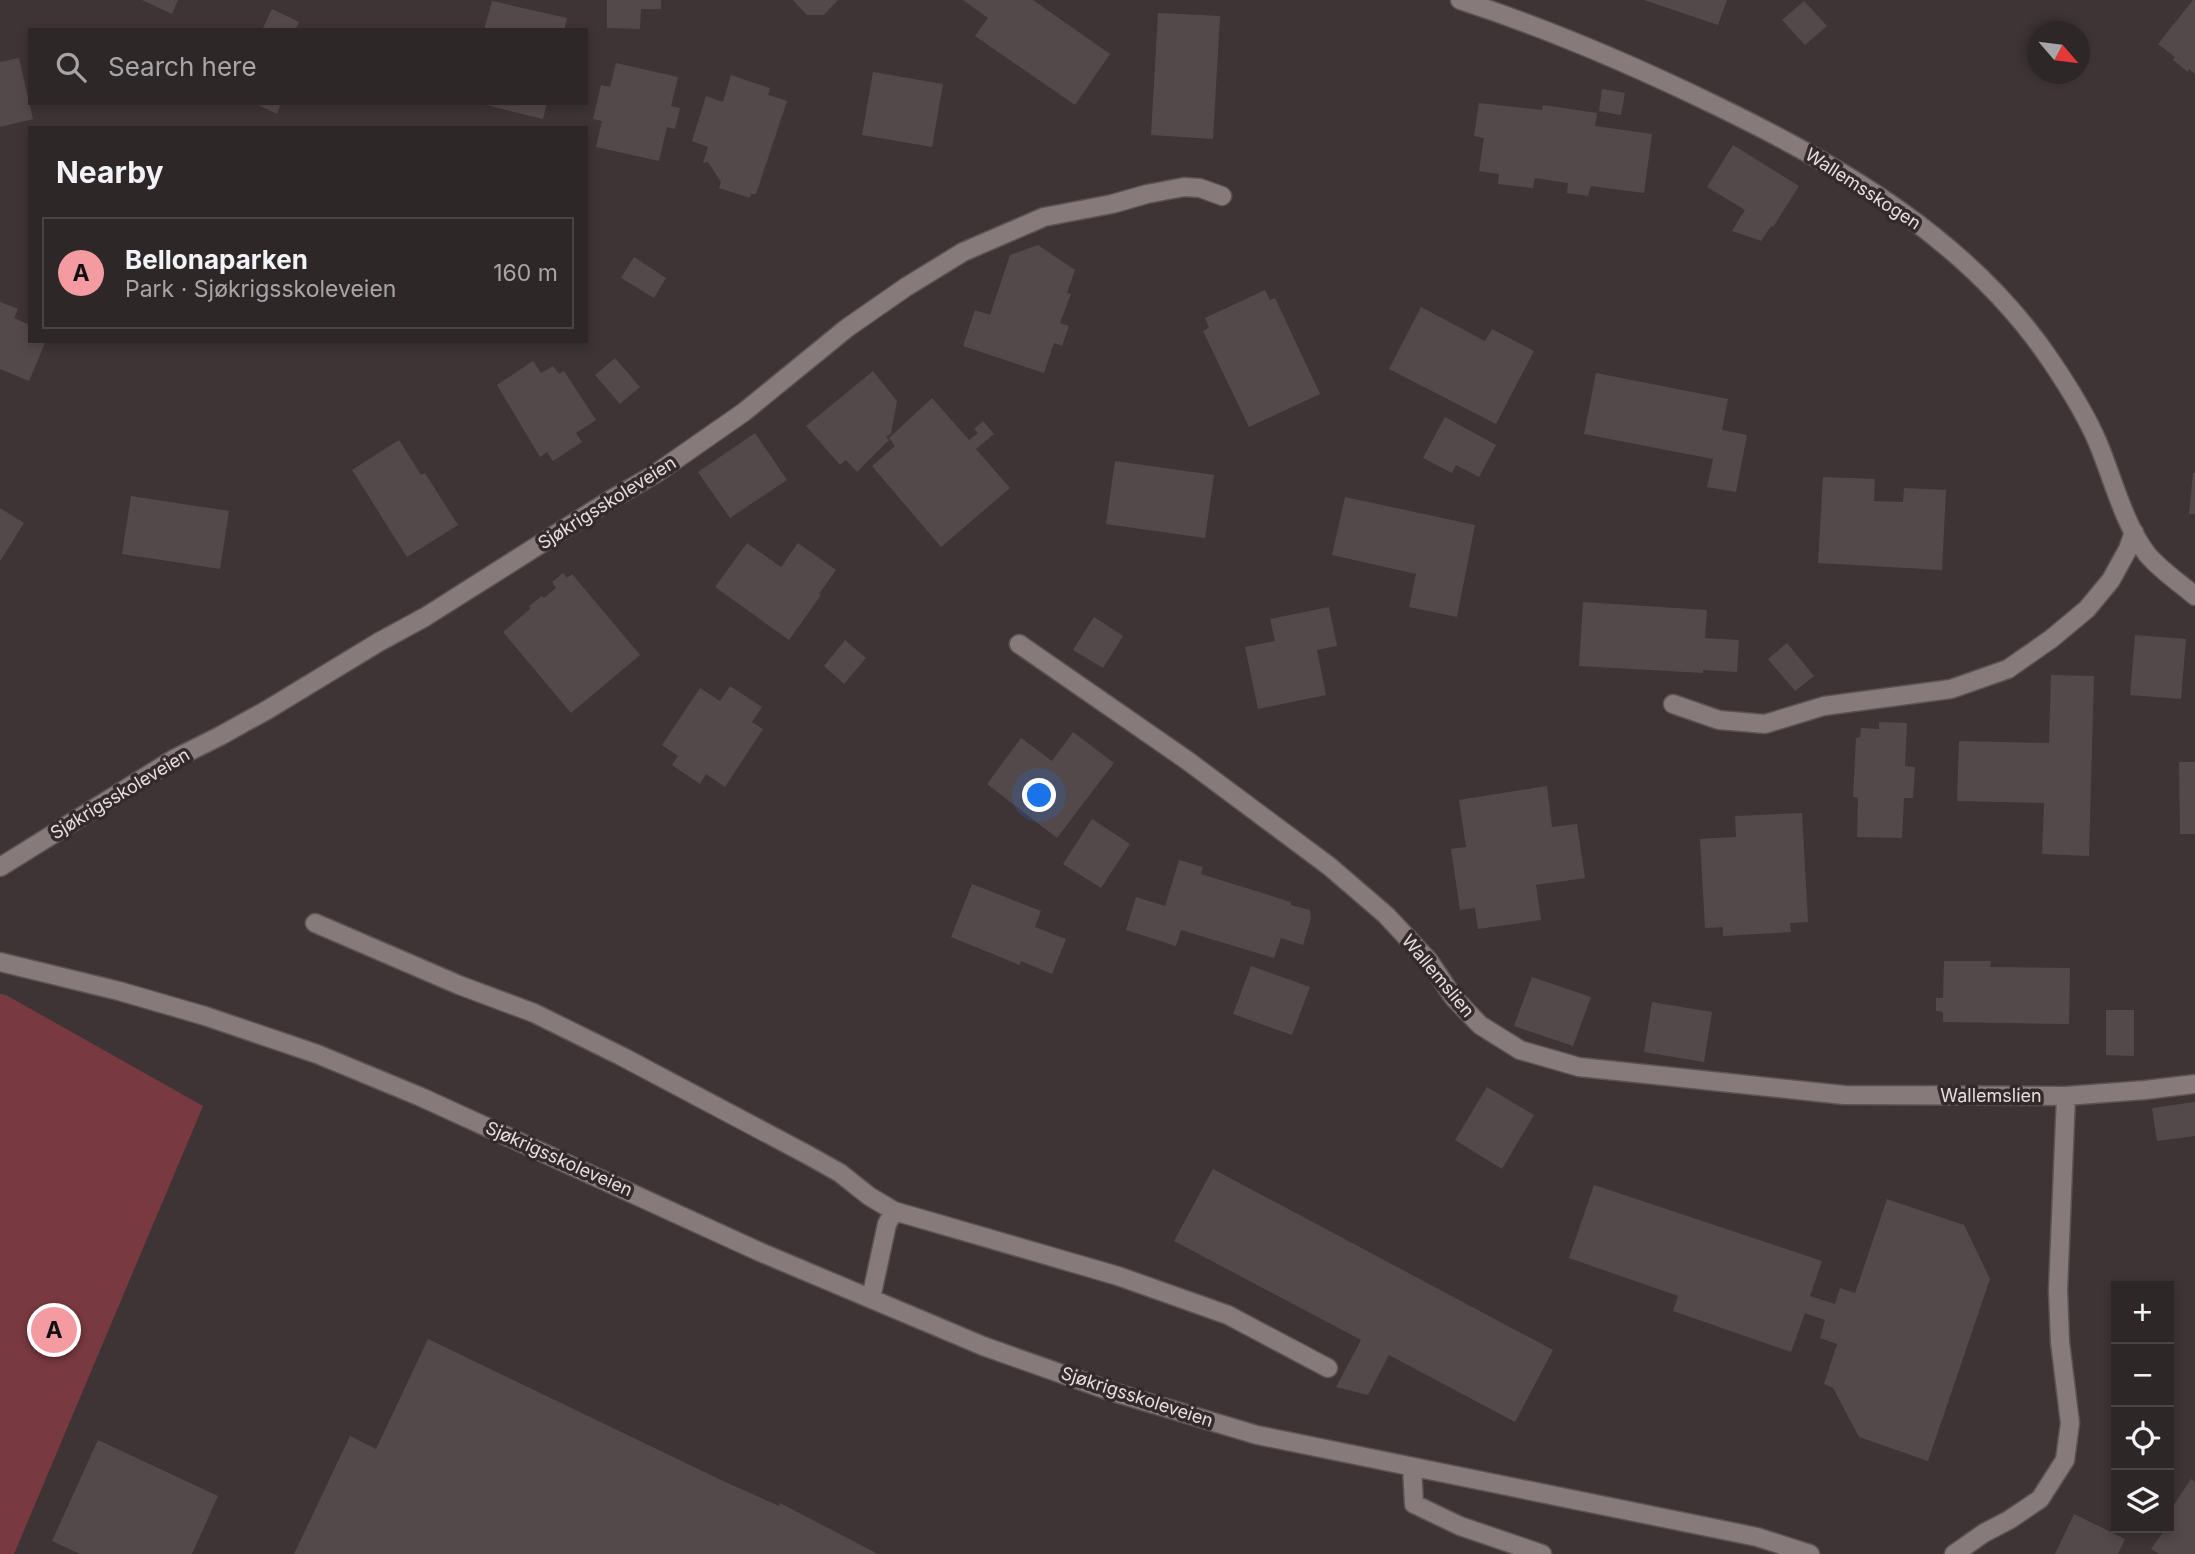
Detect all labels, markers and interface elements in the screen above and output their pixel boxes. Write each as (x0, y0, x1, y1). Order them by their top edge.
north arrow (2027, 21, 2090, 84)
search box (28, 28, 588, 105)
icon: search (52, 48, 90, 86)
text: Search here (108, 51, 257, 82)
street label: Wallemsskogen (1802, 143, 1925, 234)
text: Nearby (56, 154, 164, 190)
text: Bellonaparken (125, 244, 308, 275)
text: A (72, 259, 90, 287)
text: 160 m (493, 259, 558, 287)
text: Park · Sjøkrigsskoleveien (125, 275, 396, 303)
street label: Sjøkrigsskoleveien (534, 452, 680, 553)
street label: Sjøkrigsskoleveien (46, 744, 193, 843)
your location (1022, 778, 1056, 812)
street label: Wallemslien (1398, 930, 1479, 1021)
street label: Wallemslien (1940, 1085, 2042, 1106)
street label: Sjøkrigsskoleveien (483, 1117, 636, 1200)
map controls (2111, 1281, 2174, 1533)
button: + (2111, 1281, 2174, 1344)
pin: A (31, 1304, 77, 1356)
button: − (2111, 1344, 2174, 1407)
street label: Sjøkrigsskoleveien (1059, 1362, 1216, 1431)
button: locate (2111, 1407, 2174, 1470)
button: layers (2111, 1470, 2174, 1533)

